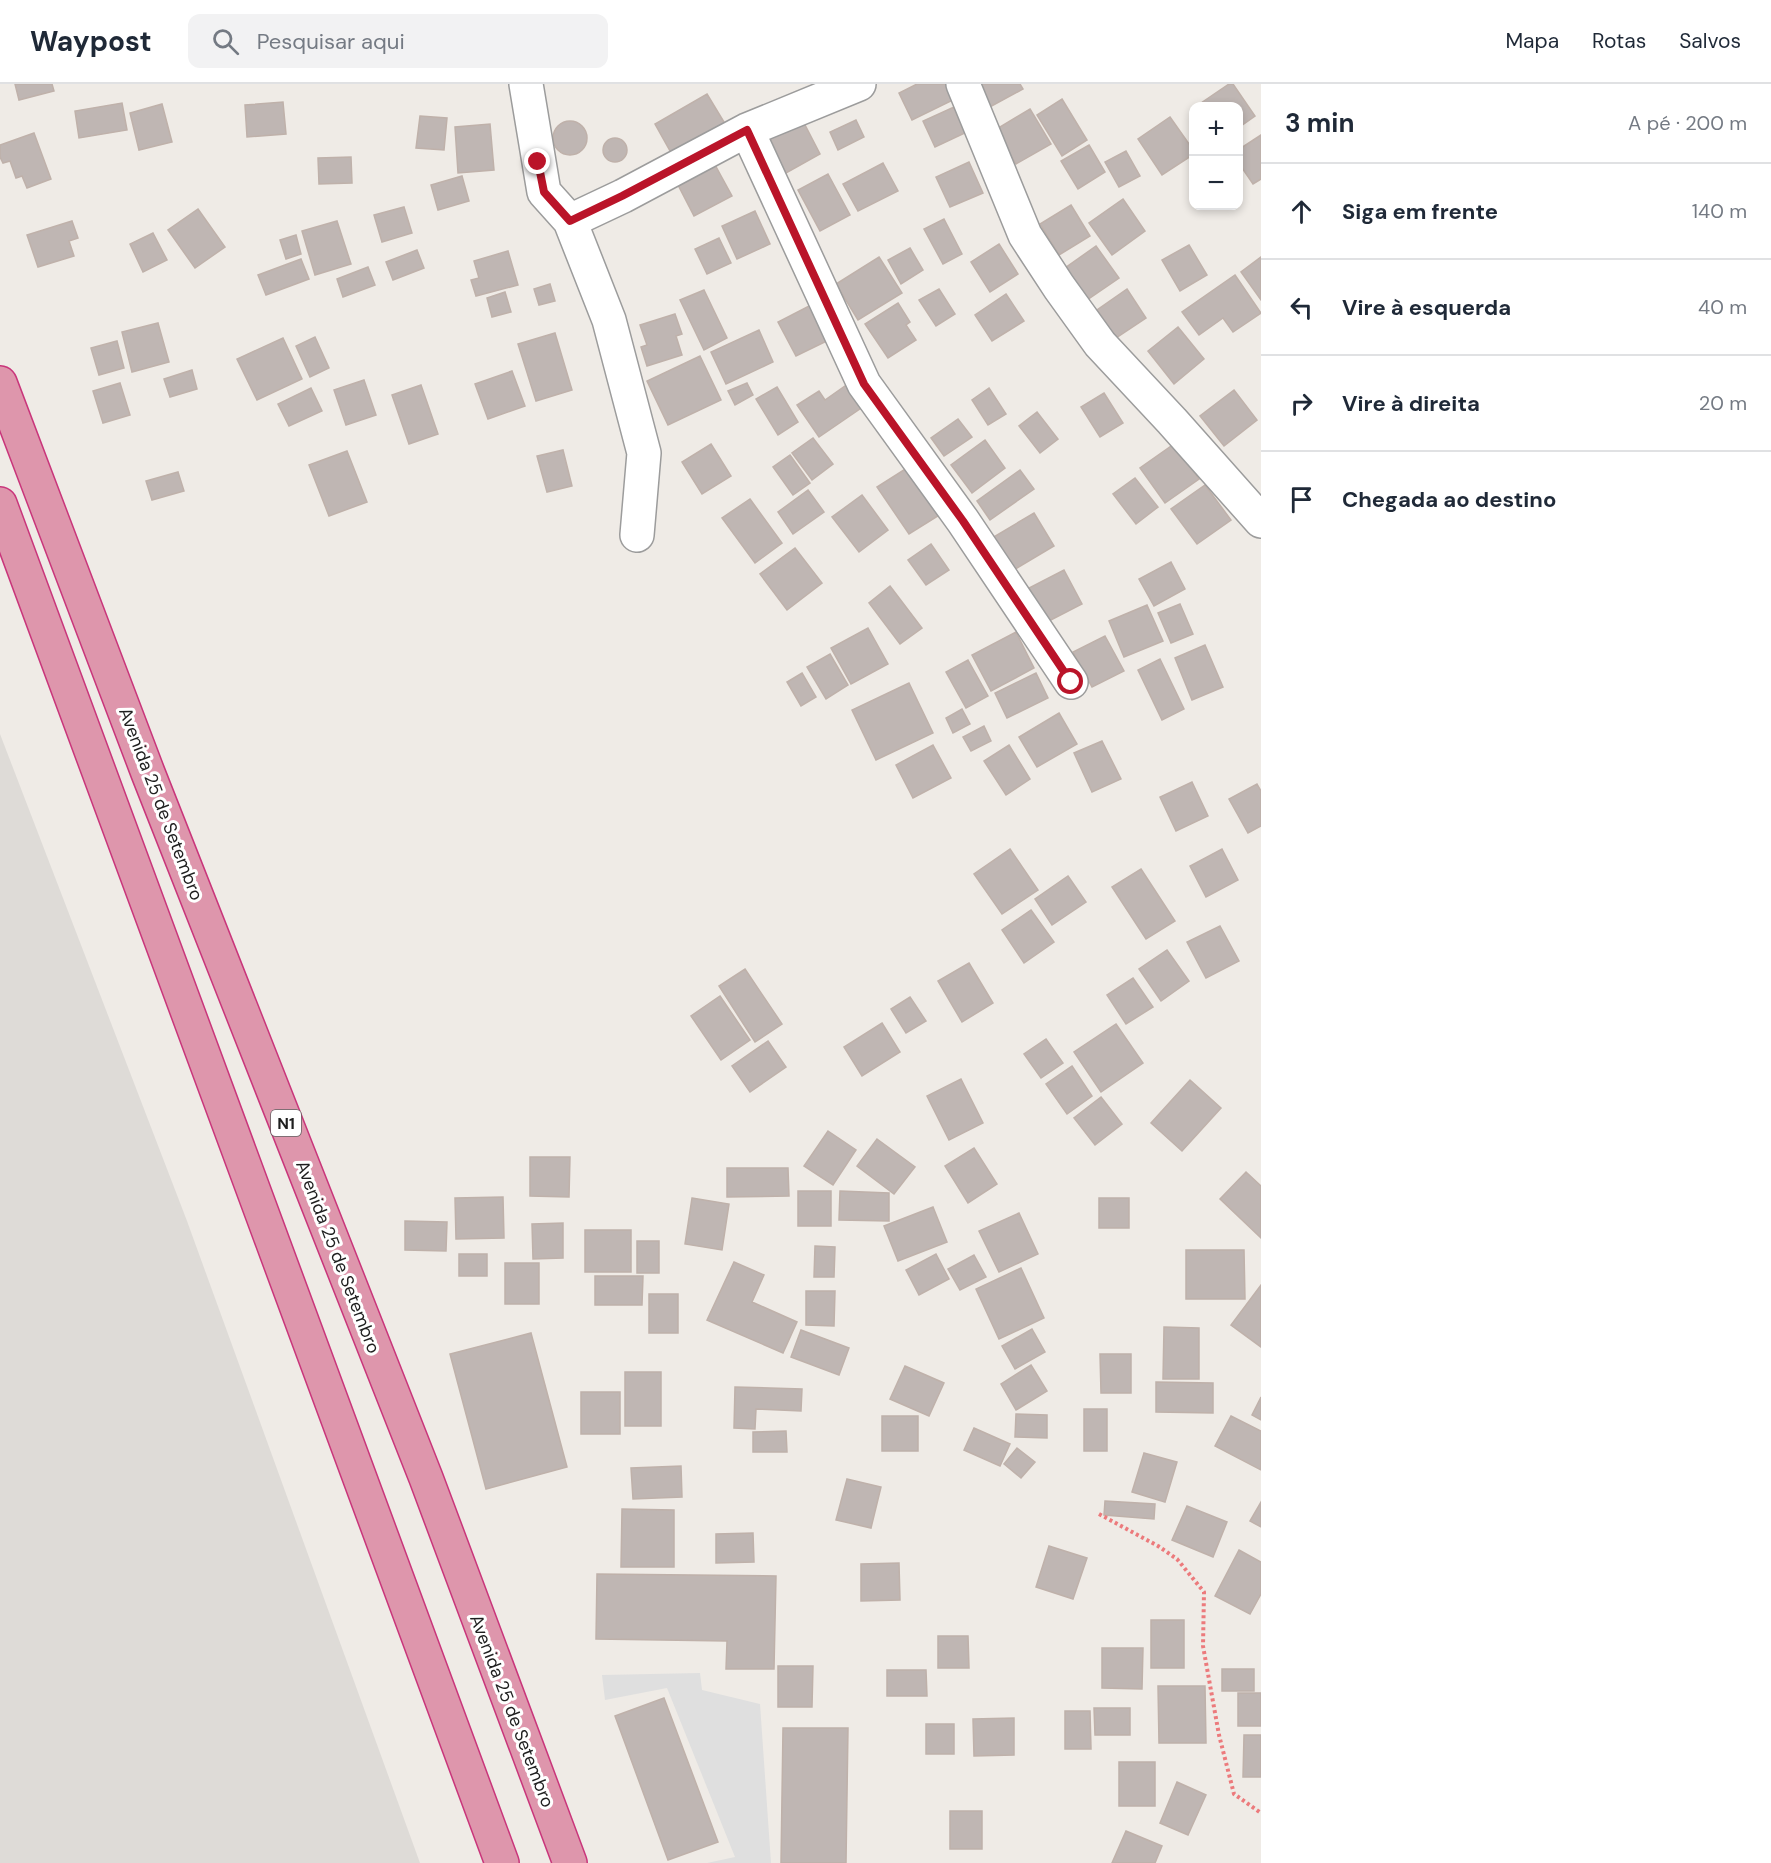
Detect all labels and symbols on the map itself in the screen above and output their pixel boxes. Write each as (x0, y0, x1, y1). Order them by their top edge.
route end (524, 148, 550, 174)
route start (1057, 668, 1083, 694)
street label: Avenida 25 de Setembro (113, 704, 209, 904)
road number: N1 (271, 1110, 301, 1136)
street label: Avenida 25 de Setembro (290, 1157, 386, 1357)
street label: Avenida 25 de Setembro (464, 1611, 560, 1811)

